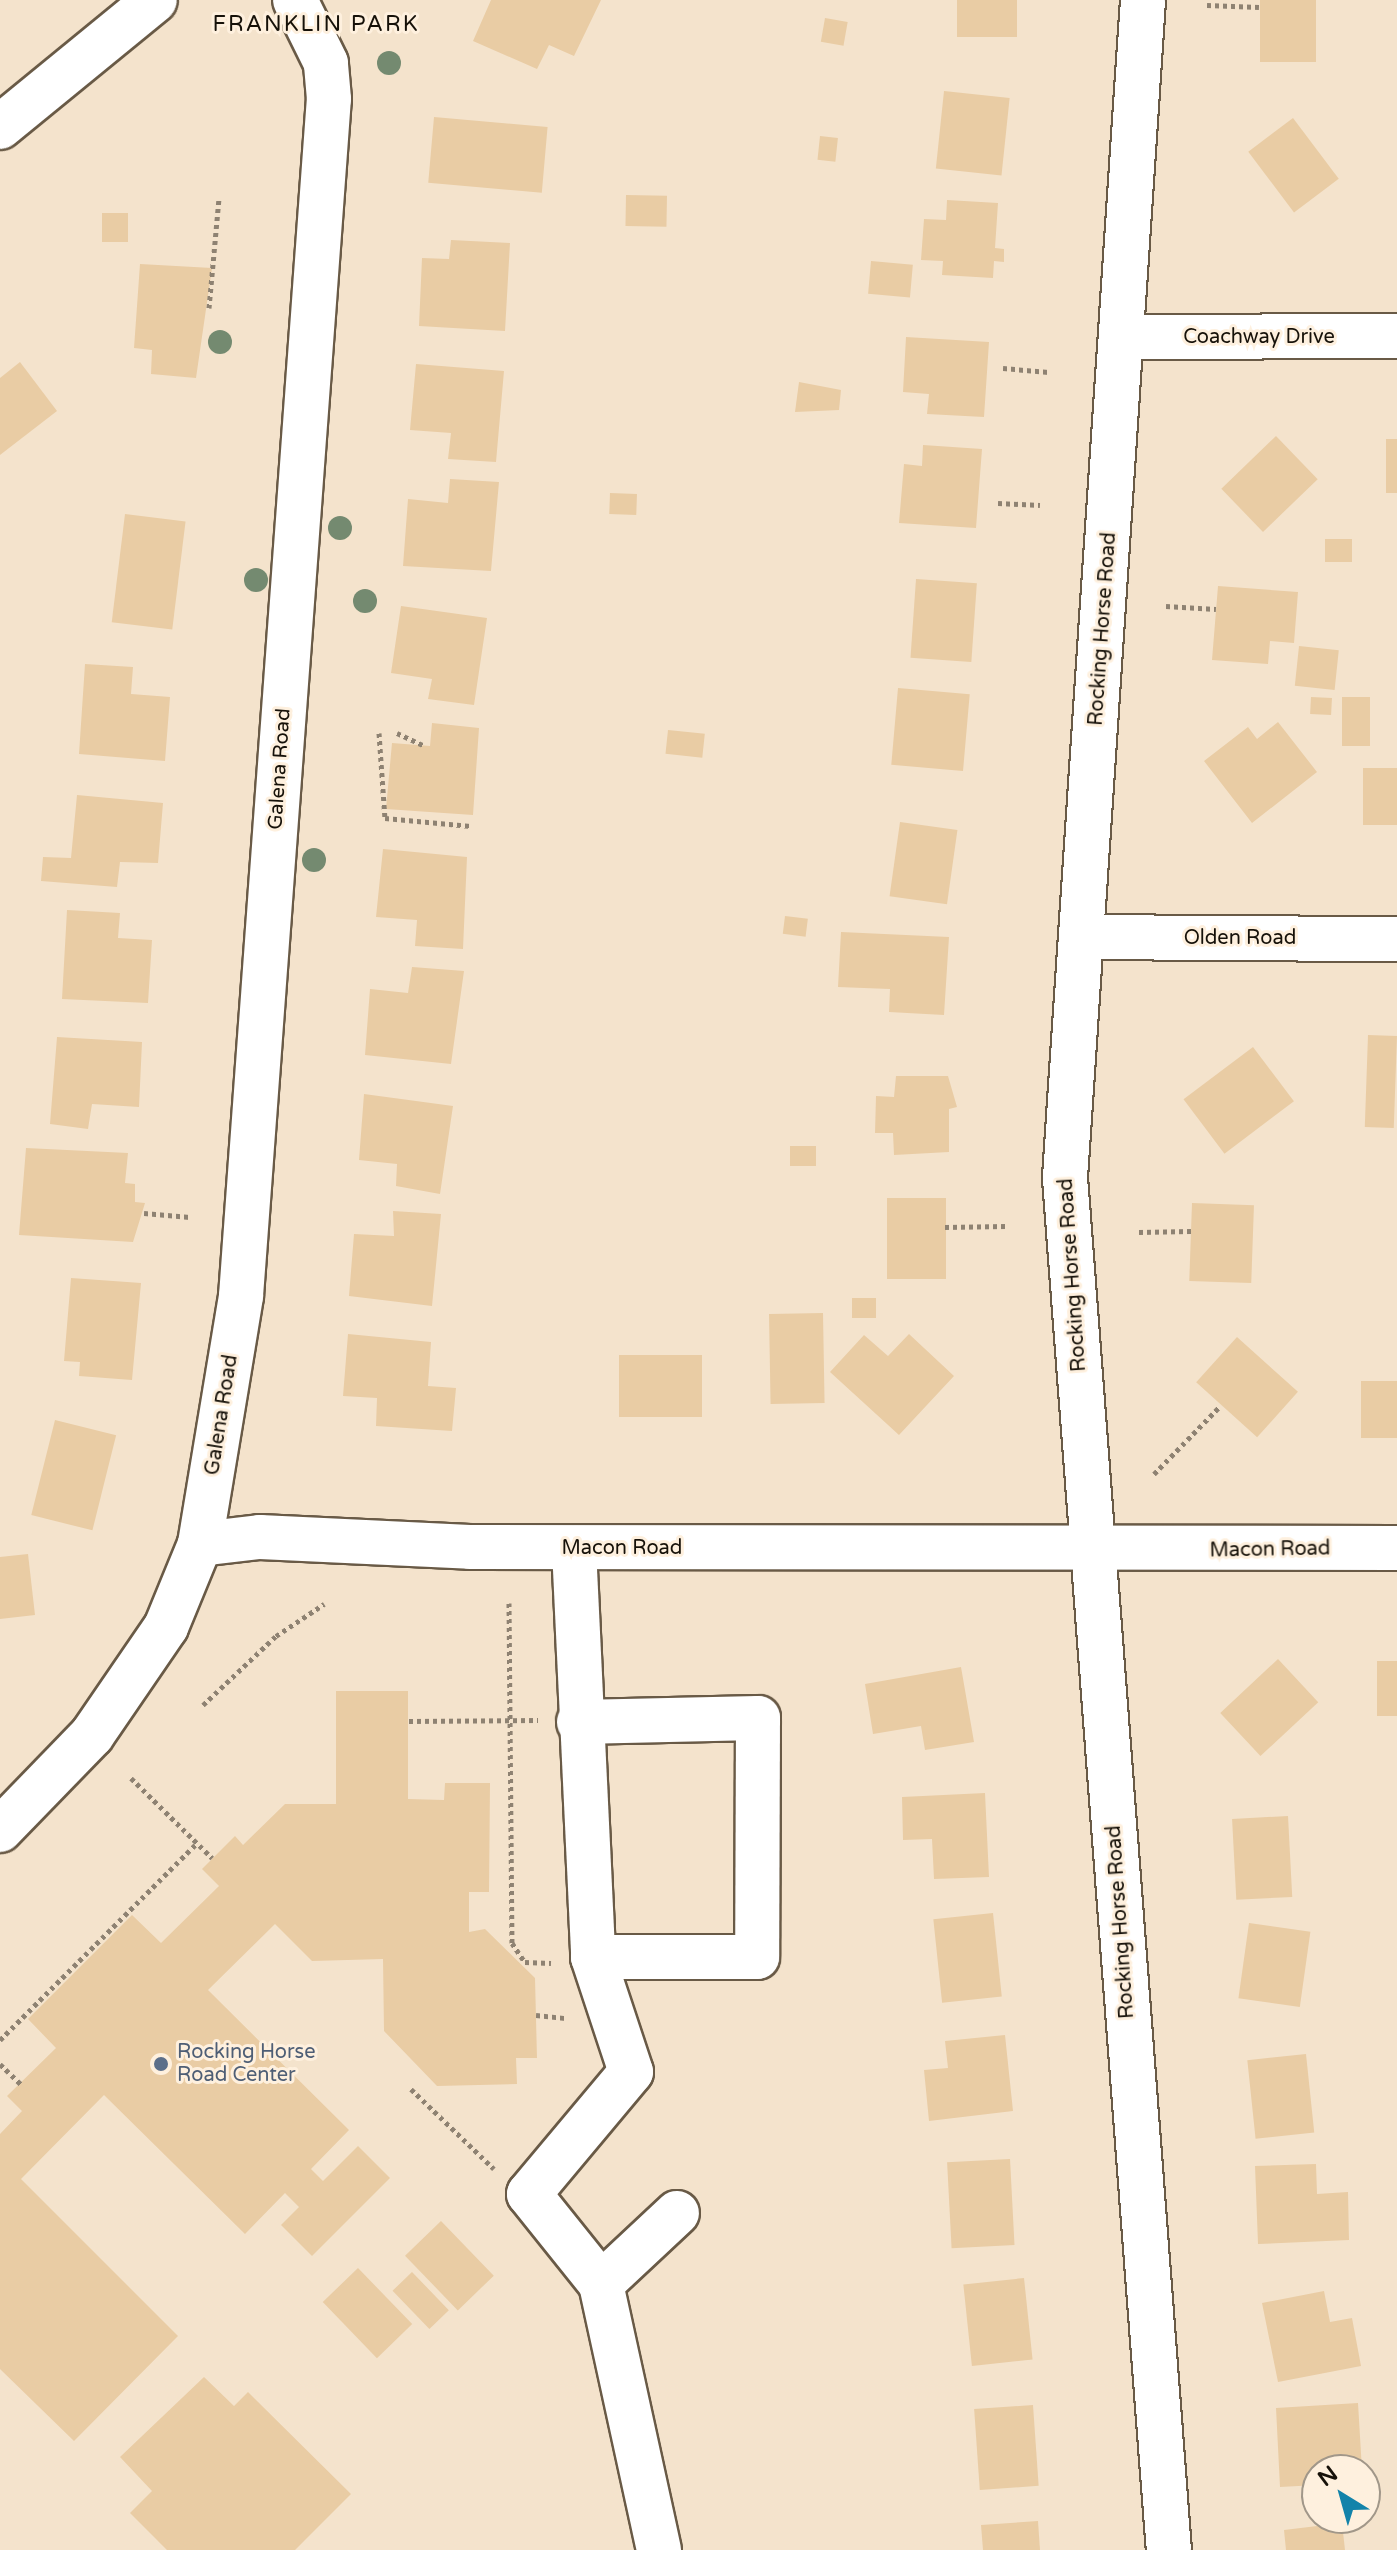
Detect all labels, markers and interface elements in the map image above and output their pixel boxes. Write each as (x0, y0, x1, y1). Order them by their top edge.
district label: FRANKLIN PARK (213, 12, 419, 38)
street label: Coachway Drive (1183, 325, 1335, 349)
street label: Rocking Horse Road (1084, 531, 1122, 727)
street label: Galena Road (264, 708, 296, 830)
street label: Olden Road (1184, 926, 1296, 950)
street label: Rocking Horse Road (1054, 1177, 1092, 1373)
street label: Galena Road (201, 1353, 243, 1477)
street label: Macon Road (562, 1536, 682, 1560)
street label: Macon Road (1209, 1537, 1331, 1563)
street label: Rocking Horse Road (1102, 1824, 1140, 2020)
place label: Rocking Horse Road Center (177, 2040, 315, 2087)
marker: Rocking Horse Road Center (152, 2055, 170, 2073)
north arrow (1301, 2454, 1381, 2534)
text: N (1313, 2461, 1343, 2492)

